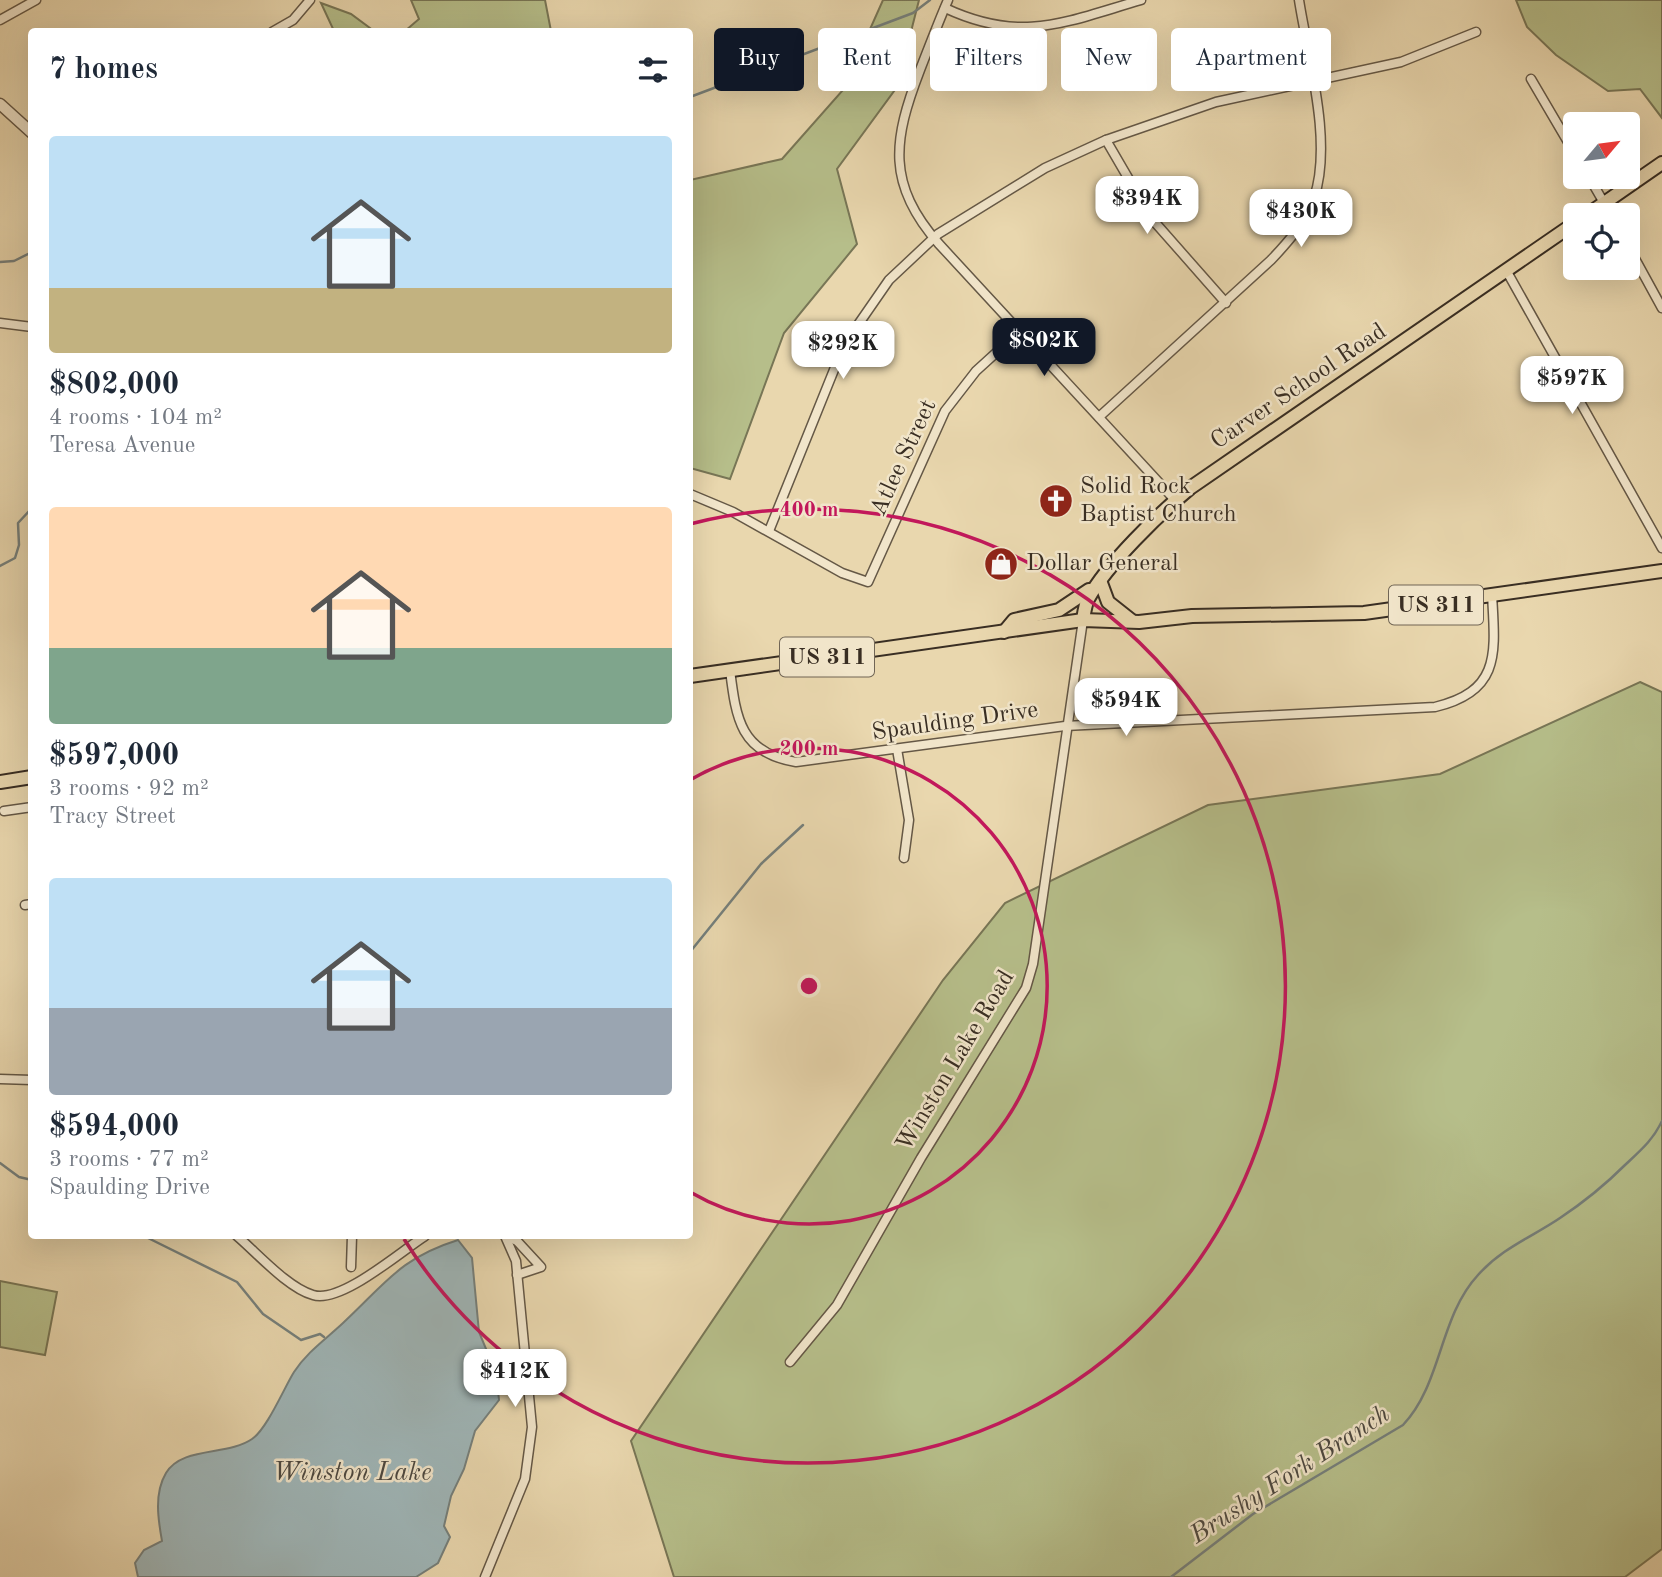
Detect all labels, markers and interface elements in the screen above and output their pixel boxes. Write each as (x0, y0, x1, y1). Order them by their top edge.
chip: Buy (714, 28, 804, 91)
chip: Rent (818, 28, 916, 91)
chip: Filters (930, 28, 1047, 91)
chip: New (1061, 28, 1157, 91)
chip: Apartment (1171, 28, 1331, 91)
icon: filters (634, 51, 672, 89)
text: 7 homes (49, 55, 158, 85)
north arrow (1563, 112, 1640, 189)
map controls (1563, 112, 1640, 280)
pin: $394K (1098, 176, 1196, 236)
icon: home (298, 181, 424, 307)
text: $394K (1111, 187, 1183, 210)
pin: $430K (1252, 190, 1350, 249)
text: $430K (1265, 200, 1337, 223)
button: locate (1563, 203, 1640, 280)
pin: $802K (995, 318, 1093, 378)
street label: Carver School Road (1207, 320, 1391, 454)
pin: $292K (794, 322, 892, 381)
text: $802K (1008, 329, 1080, 352)
text: $292K (807, 332, 879, 355)
pin: $597K (1523, 356, 1621, 416)
text: $597K (1536, 367, 1608, 390)
text: $802,000 (49, 370, 179, 400)
street label: Atlee Street (867, 396, 941, 520)
text: 4 rooms · 104 m² (49, 406, 222, 429)
text: Teresa Avenue (49, 434, 195, 457)
place label: Solid Rock Baptist Church (1080, 475, 1237, 527)
church icon: Solid Rock Baptist Church (1037, 482, 1075, 520)
text: 400 m (779, 500, 839, 521)
shop icon: Dollar General (982, 545, 1020, 583)
icon: home (298, 552, 424, 678)
place label: Dollar General (1026, 552, 1179, 576)
road number: US 311 (1389, 586, 1483, 624)
road number: US 311 (780, 638, 874, 677)
pin: $594K (1077, 678, 1175, 738)
text: $594K (1090, 689, 1162, 712)
street label: Spaulding Drive (870, 698, 1040, 746)
text: 200 m (779, 739, 839, 760)
text: $597,000 (49, 741, 179, 771)
text: 3 rooms · 92 m² (49, 777, 209, 800)
text: Tracy Street (49, 805, 176, 828)
icon: home (298, 923, 424, 1049)
street label: Winston Lake Road (893, 966, 1019, 1156)
centre of rings (797, 974, 821, 998)
text: $594,000 (49, 1112, 179, 1142)
text: 3 rooms · 77 m² (49, 1148, 209, 1171)
text: Spaulding Drive (49, 1176, 210, 1199)
pin: $412K (466, 1350, 564, 1409)
text: $412K (479, 1360, 551, 1383)
water label: Brushy Fork Branch (1185, 1401, 1394, 1550)
water label: Winston Lake (272, 1460, 432, 1486)

